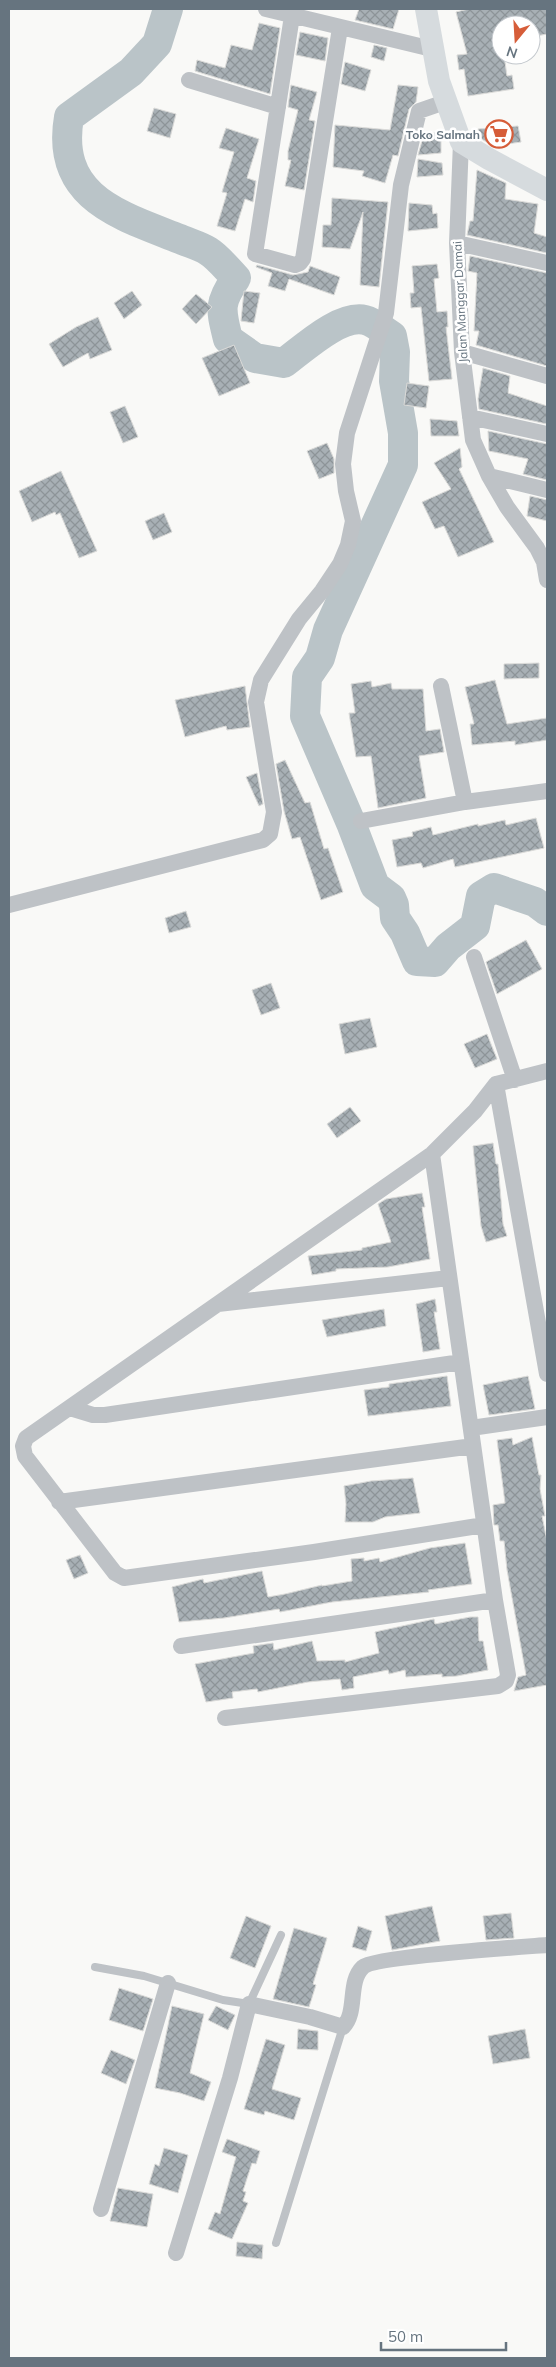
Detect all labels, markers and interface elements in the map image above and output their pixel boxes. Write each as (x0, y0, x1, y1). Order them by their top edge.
north arrow (491, 15, 541, 65)
text: N (504, 42, 520, 63)
supermarket icon: Toko Salmah (484, 119, 514, 149)
place label: Toko Salmah (406, 127, 480, 142)
street label: Jalan Manggar Damai (449, 241, 471, 363)
scale bar (381, 2320, 506, 2352)
text: 50 m (388, 2327, 423, 2346)

